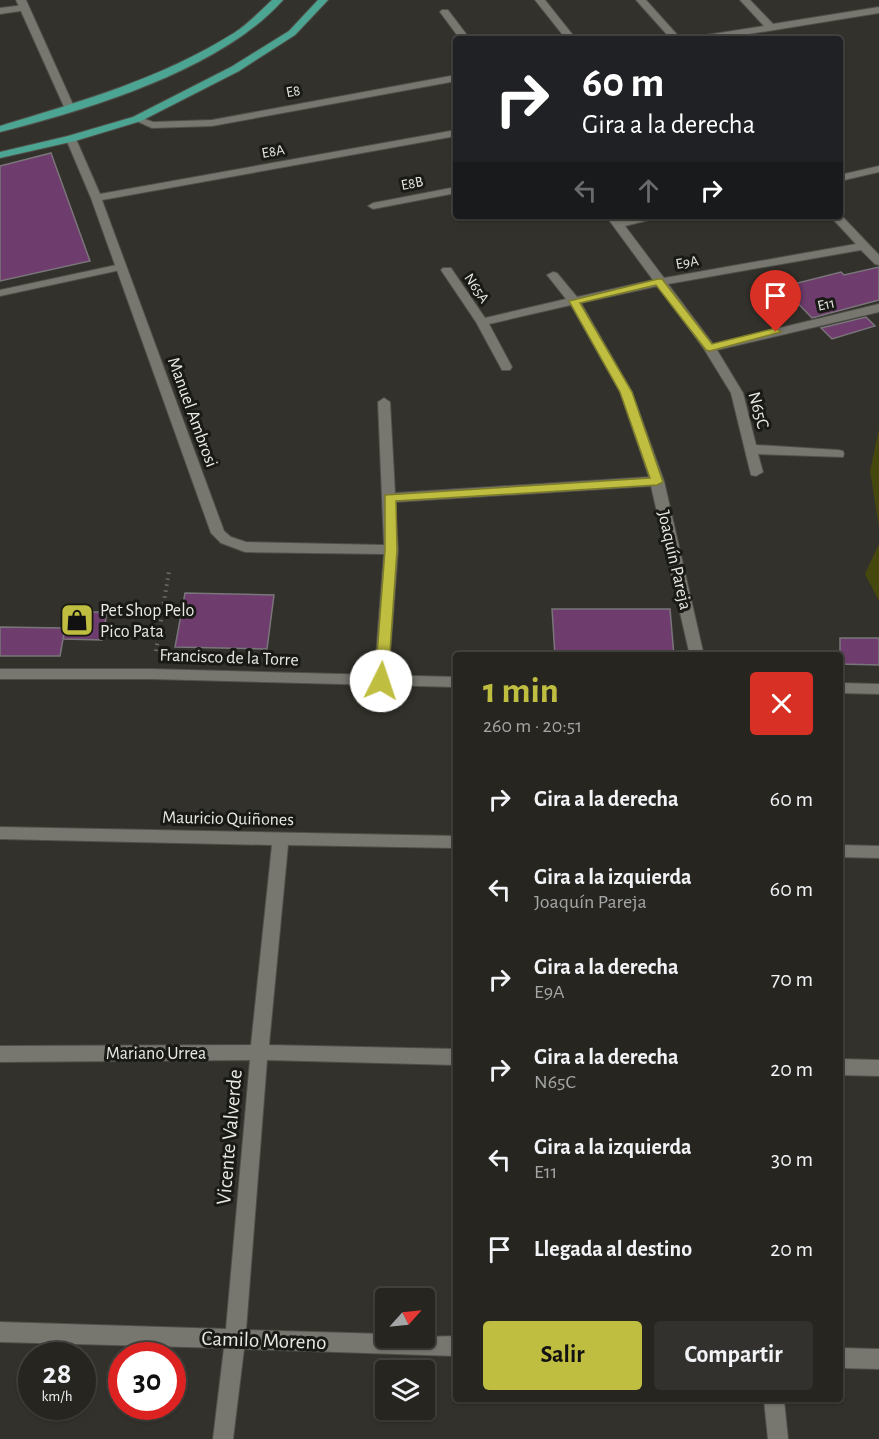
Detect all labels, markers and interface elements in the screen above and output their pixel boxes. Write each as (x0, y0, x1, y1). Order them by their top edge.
icon: right (483, 60, 561, 138)
text: 60 m (582, 62, 664, 104)
street label: E8 (285, 83, 302, 100)
text: Gira a la derecha (582, 111, 755, 138)
street label: E8A (260, 142, 286, 161)
street label: E8B (400, 174, 425, 193)
icon: left (569, 174, 602, 207)
icon: ahead (632, 174, 665, 207)
icon: right (695, 174, 728, 207)
street label: E9A (674, 253, 700, 272)
pin (750, 270, 801, 332)
street label: N65A (461, 271, 492, 306)
icon: arrive (759, 279, 792, 312)
street label: E11 (816, 295, 836, 314)
street label: Manuel Ambrosi (164, 355, 220, 470)
street label: N65C (744, 390, 772, 431)
street label: Joaquín Pareja (654, 509, 694, 612)
shop icon: Pet Shop Pelo Pico Pata (59, 602, 95, 638)
place label: Pet Shop Pelo Pico Pata (100, 602, 195, 641)
street label: Francisco de la Torre (159, 647, 299, 669)
position arrow (349, 649, 413, 713)
button: close (750, 672, 813, 735)
text: 1 min (483, 673, 559, 709)
text: 260 m · 20:51 (483, 716, 582, 736)
icon: right (483, 783, 516, 816)
text: Gira a la derecha (534, 788, 679, 810)
text: 60 m (770, 788, 813, 810)
street label: Mauricio Quiñones (162, 809, 294, 829)
text: Gira a la izquierda (534, 866, 692, 888)
icon: left (483, 873, 516, 906)
text: 60 m (770, 878, 813, 900)
text: Joaquín Pareja (534, 892, 647, 912)
text: Gira a la derecha (534, 956, 679, 978)
icon: right (483, 963, 516, 996)
text: 70 m (771, 968, 813, 990)
text: E9A (534, 982, 565, 1002)
street label: Mariano Urrea (106, 1045, 206, 1063)
text: Gira a la derecha (534, 1046, 679, 1068)
icon: right (483, 1053, 516, 1086)
text: 20 m (770, 1058, 813, 1080)
street label: Vicente Valverde (213, 1068, 246, 1206)
text: N65C (534, 1072, 576, 1092)
text: Gira a la izquierda (534, 1136, 692, 1158)
icon: left (483, 1143, 516, 1176)
text: 30 m (771, 1148, 813, 1170)
text: E11 (534, 1162, 557, 1182)
icon: arrive (483, 1233, 516, 1266)
text: Llegada al destino (534, 1238, 692, 1260)
text: 20 m (770, 1238, 813, 1260)
north arrow (375, 1288, 435, 1348)
map controls (375, 1288, 435, 1420)
button: Salir (483, 1321, 642, 1390)
button: Compartir (654, 1321, 813, 1390)
street label: Camilo Moreno (201, 1328, 327, 1353)
speed limit sign: 30 (108, 1342, 186, 1420)
text: 28 (43, 1359, 71, 1389)
button: layers (375, 1360, 435, 1420)
text: km/h (42, 1389, 72, 1404)

